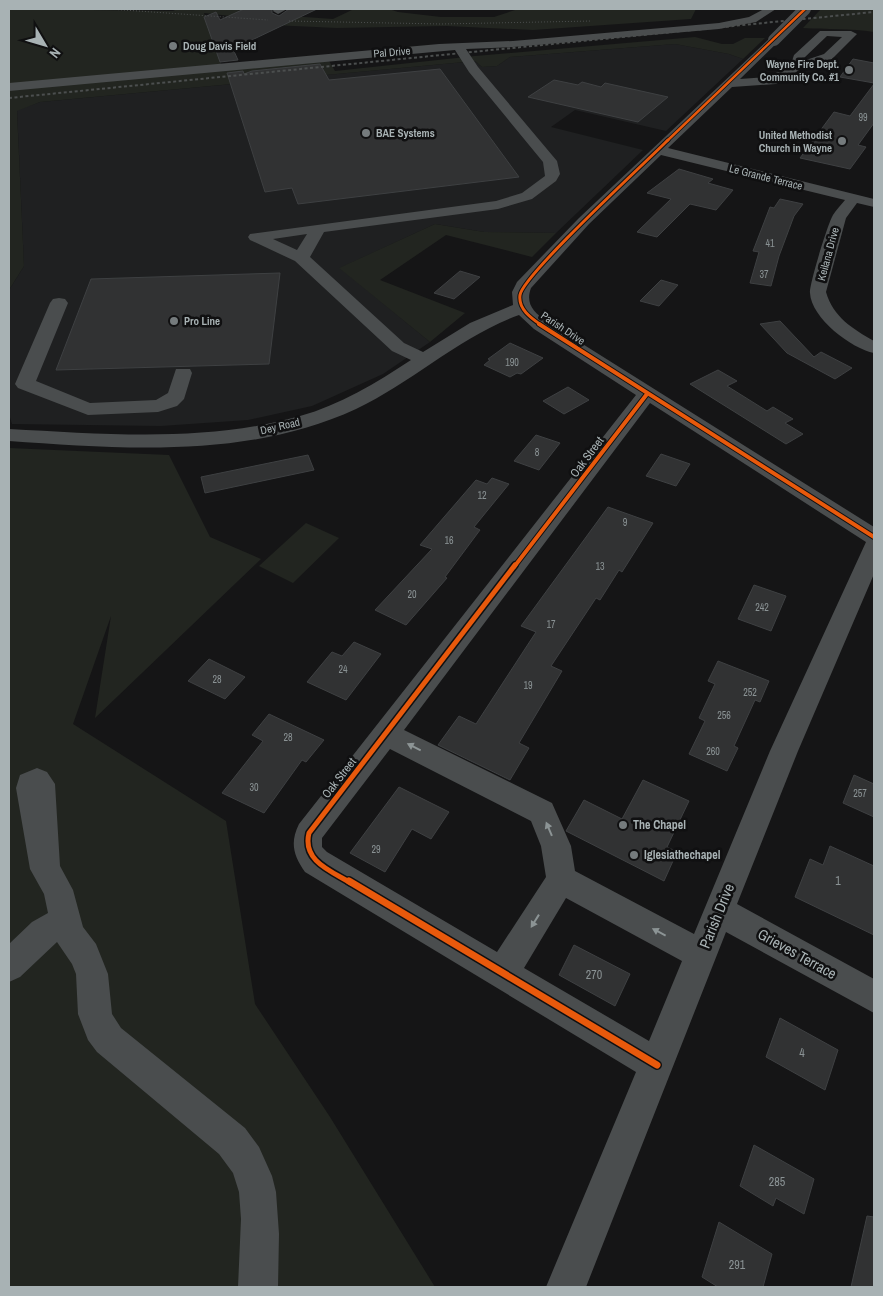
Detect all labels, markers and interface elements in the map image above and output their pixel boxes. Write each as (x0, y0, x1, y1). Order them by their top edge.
north arrow (20, 20, 70, 70)
place label: Doug Davis Field (183, 39, 256, 53)
marker: Doug Davis Field (167, 40, 179, 52)
street label: Pal Drive (373, 43, 411, 61)
text: N (46, 44, 65, 62)
place label: Wayne Fire Dept. Community Co. #1 (760, 57, 839, 84)
marker: Wayne Fire Dept. Community Co. #1 (843, 64, 855, 76)
house number: 99 (858, 111, 868, 124)
place label: BAE Systems (376, 126, 435, 140)
marker: BAE Systems (360, 127, 372, 139)
place label: United Methodist Church in Wayne (759, 128, 832, 155)
marker: United Methodist Church in Wayne (836, 135, 848, 147)
street label: Le Grande Terrace (728, 161, 804, 193)
street label: Keilana Drive (814, 226, 842, 282)
house number: 41 (765, 237, 775, 250)
house number: 37 (759, 268, 769, 281)
street label: Parish Drive (538, 308, 588, 348)
place label: Pro Line (184, 314, 220, 328)
marker: Pro Line (168, 315, 180, 327)
house number: 190 (505, 356, 519, 369)
street label: Dey Road (259, 415, 301, 437)
street label: Oak Street (566, 433, 608, 481)
house number: 8 (535, 446, 540, 459)
house number: 12 (477, 489, 487, 502)
house number: 9 (623, 516, 628, 529)
house number: 16 (444, 534, 454, 547)
house number: 13 (595, 560, 605, 573)
house number: 20 (407, 588, 417, 601)
house number: 242 (755, 601, 769, 614)
house number: 17 (546, 618, 556, 631)
house number: 24 (338, 663, 348, 676)
house number: 28 (212, 673, 222, 686)
house number: 19 (523, 679, 533, 692)
house number: 252 (743, 686, 757, 699)
house number: 256 (717, 709, 731, 722)
house number: 28 (283, 731, 293, 744)
one-way arrow (407, 743, 421, 751)
house number: 260 (706, 745, 720, 758)
street label: Oak Street (318, 754, 360, 801)
house number: 30 (249, 781, 259, 794)
house number: 257 (853, 787, 867, 800)
place label: The Chapel (633, 817, 686, 833)
marker: The Chapel (617, 819, 629, 831)
one-way arrow (545, 822, 553, 836)
house number: 29 (371, 843, 381, 856)
place label: Iglesiathechapel (644, 847, 721, 863)
marker: Iglesiathechapel (628, 849, 640, 861)
house number: 1 (835, 873, 841, 889)
street label: Parish Drive (694, 880, 739, 951)
one-way arrow (531, 914, 540, 927)
street label: Grieves Terrace (754, 923, 841, 984)
one-way arrow (652, 927, 666, 936)
house number: 270 (586, 967, 602, 983)
house number: 4 (799, 1045, 805, 1061)
house number: 285 (769, 1174, 786, 1190)
house number: 291 (729, 1257, 746, 1273)

